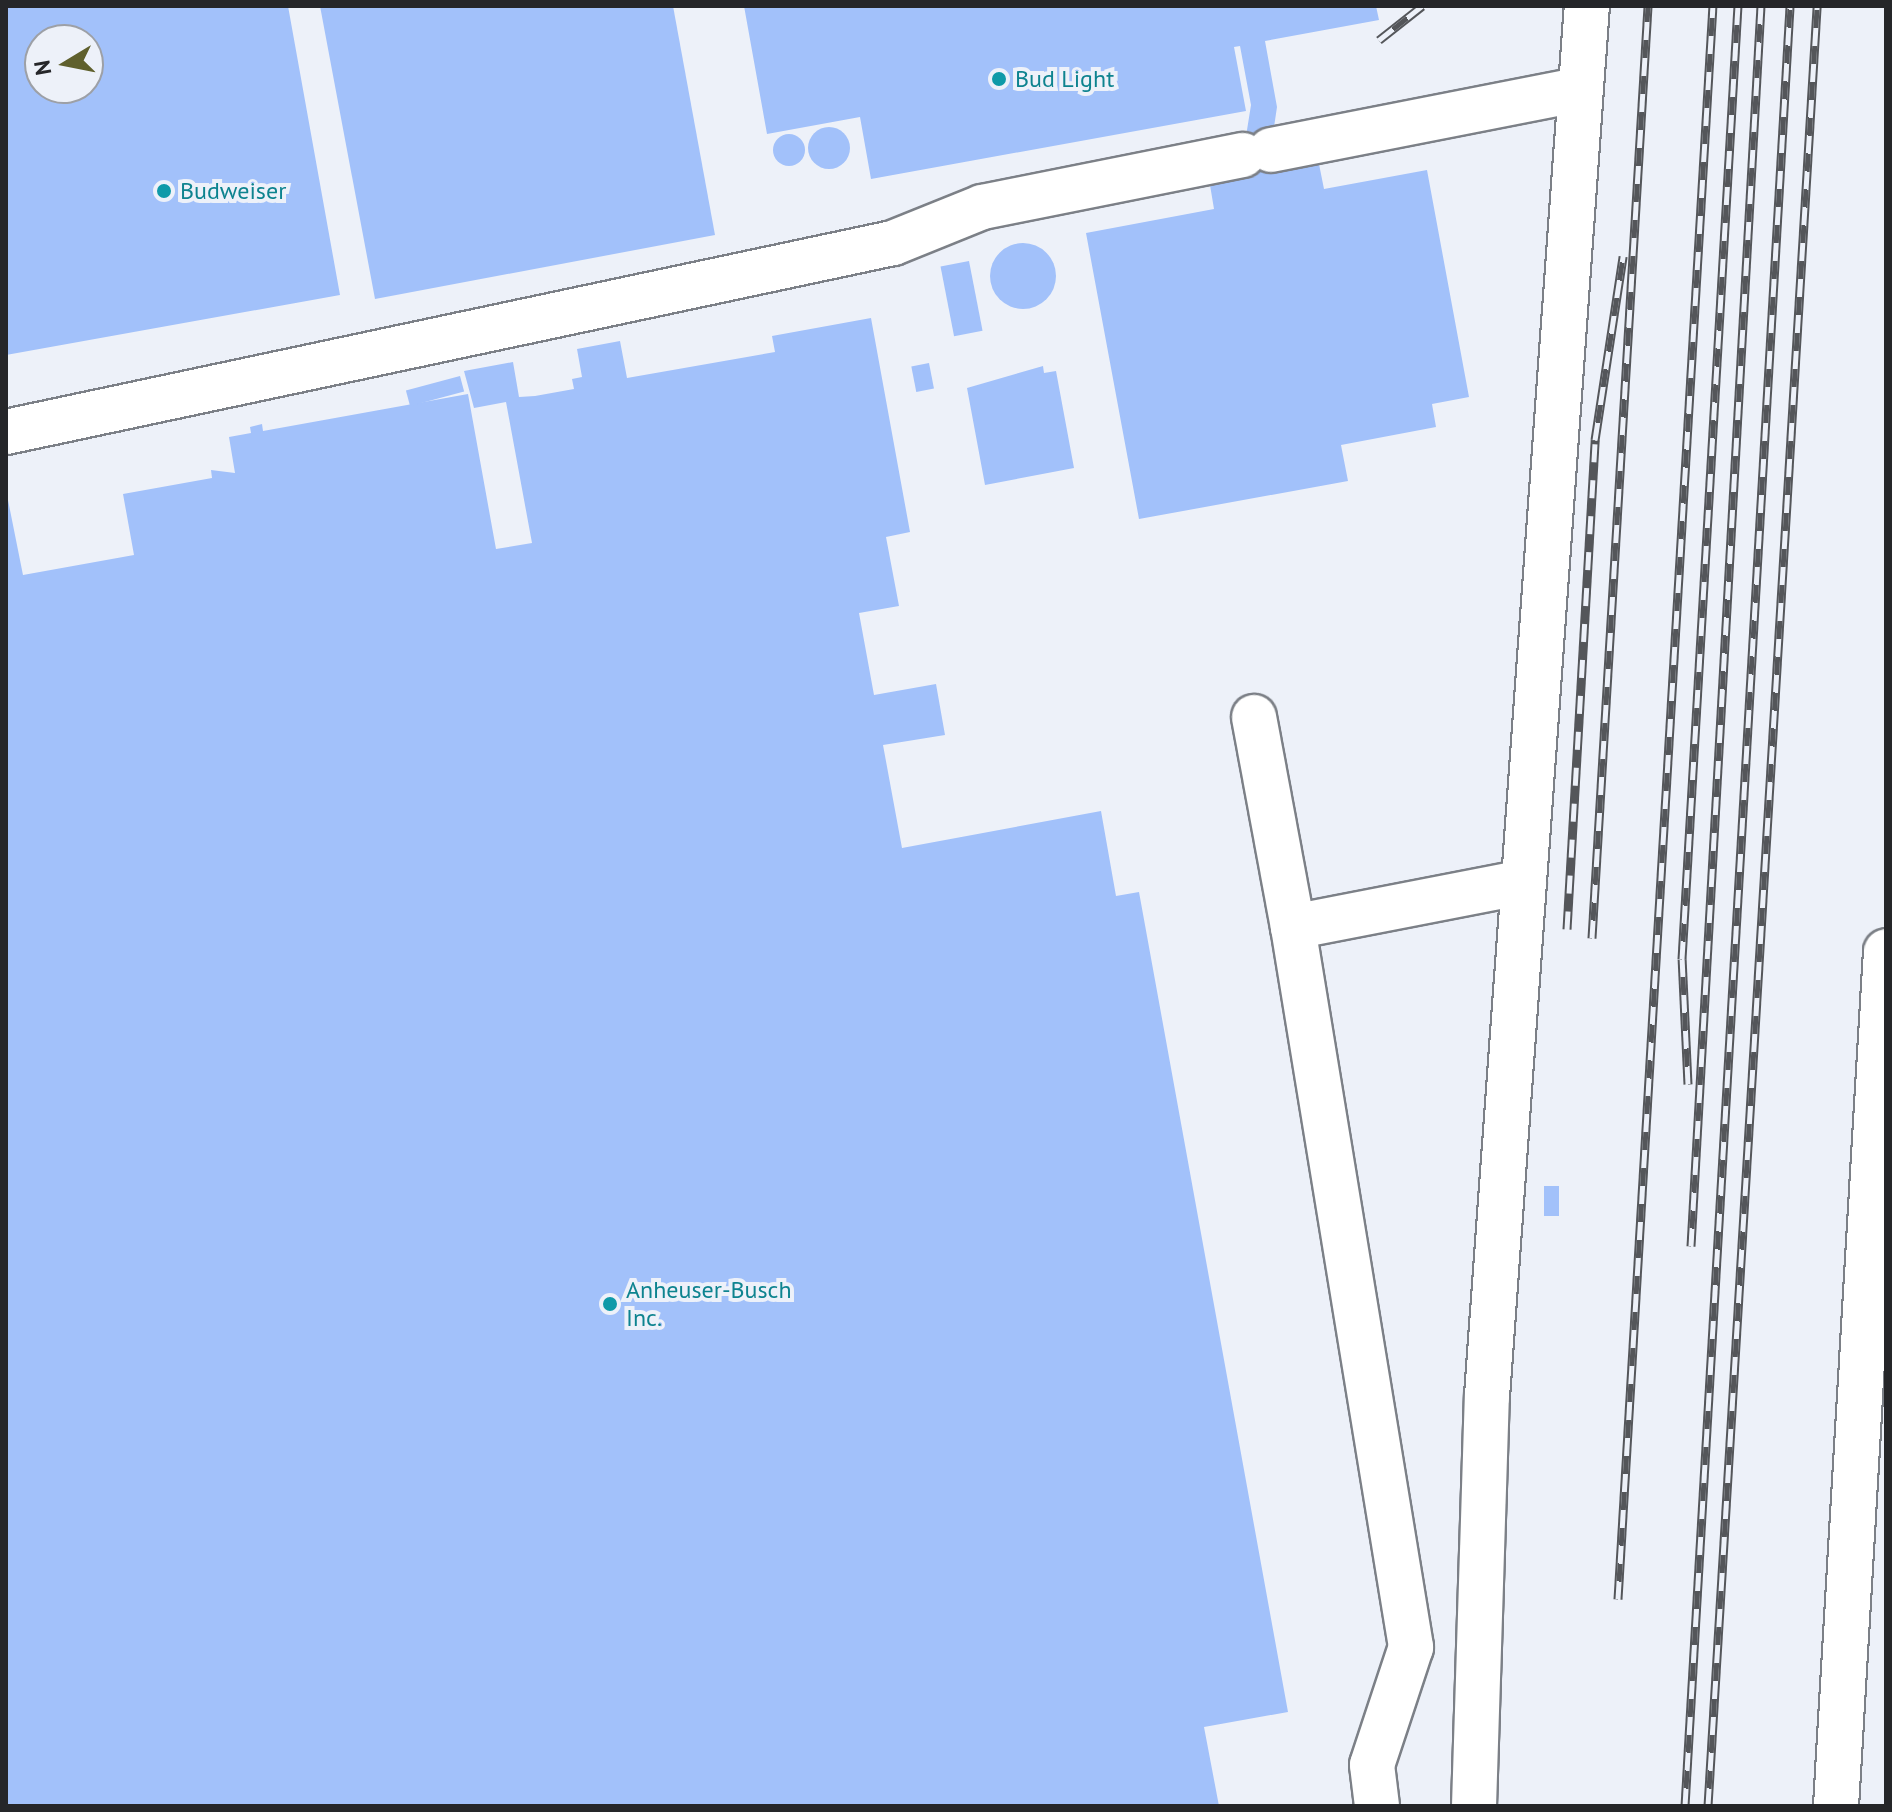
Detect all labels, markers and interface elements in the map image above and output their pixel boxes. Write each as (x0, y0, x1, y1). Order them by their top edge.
north arrow (24, 24, 104, 104)
text: N (27, 58, 57, 77)
place label: Bud Light (1015, 65, 1114, 93)
marker: Bud Light (990, 70, 1008, 88)
place label: Budweiser (180, 177, 286, 205)
marker: Budweiser (155, 182, 173, 200)
place label: Anheuser-Busch Inc. (626, 1276, 792, 1332)
marker: Anheuser-Busch Inc. (601, 1295, 619, 1313)

